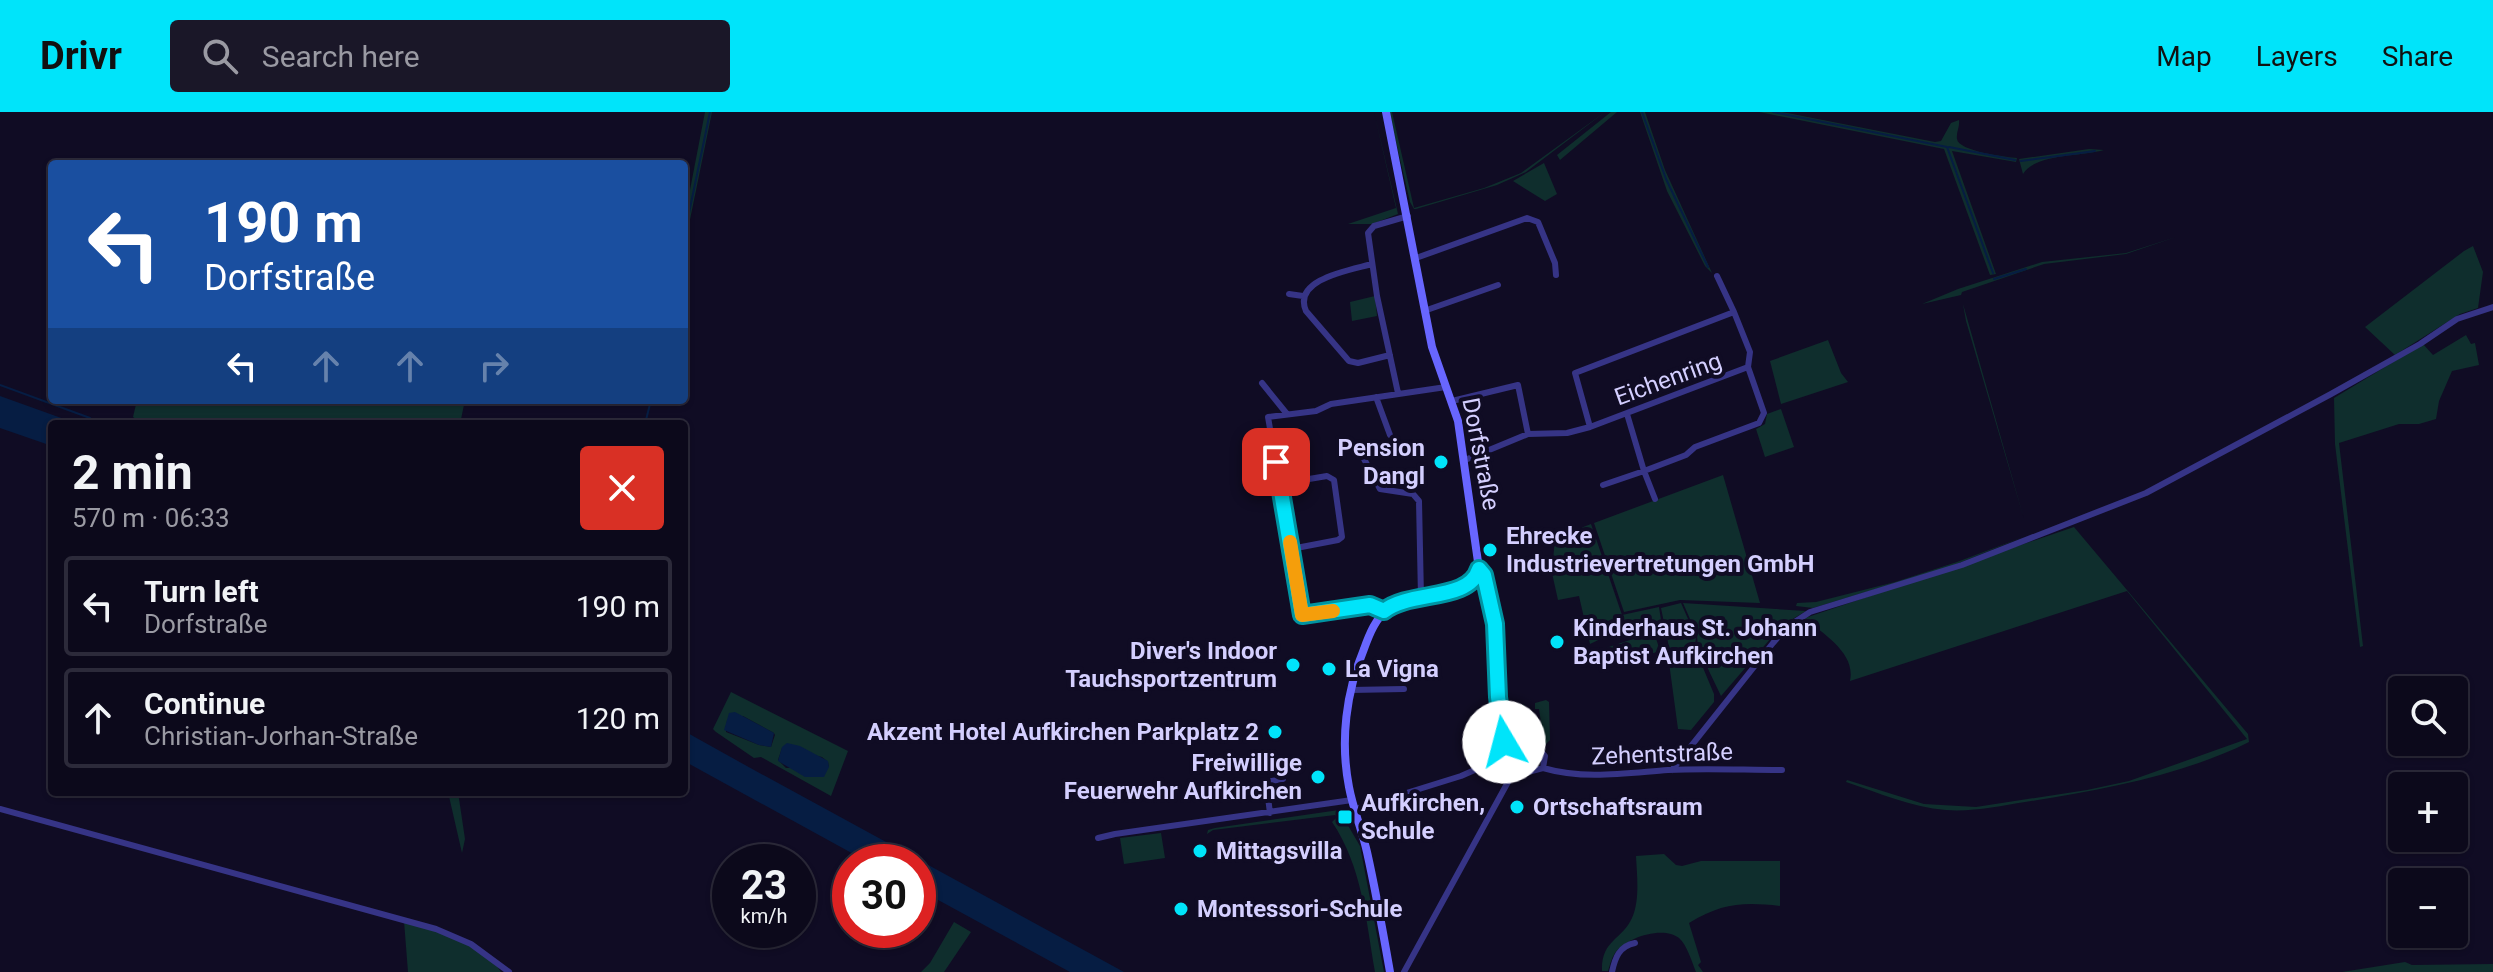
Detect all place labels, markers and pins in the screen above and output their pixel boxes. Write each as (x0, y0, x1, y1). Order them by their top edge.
pin (1242, 428, 1310, 496)
place label: Pension Dangl (1338, 434, 1425, 490)
marker: Pension Dangl (1432, 453, 1450, 471)
place label: Ehrecke Industrievertretungen GmbH (1506, 522, 1815, 578)
marker: Ehrecke Industrievertretungen GmbH (1481, 541, 1499, 559)
place label: Kinderhaus St. Johann Baptist Aufkirchen (1573, 614, 1817, 670)
marker: Kinderhaus St. Johann Baptist Aufkirchen (1548, 633, 1566, 651)
place label: Diver's Indoor Tauchsportzentrum (1065, 637, 1277, 693)
place label: La Vigna (1345, 655, 1439, 683)
marker: Diver's Indoor Tauchsportzentrum (1284, 656, 1302, 674)
marker: La Vigna (1320, 660, 1338, 678)
place label: Akzent Hotel Aufkirchen Parkplatz 2 (867, 718, 1259, 746)
marker: Akzent Hotel Aufkirchen Parkplatz 2 (1266, 723, 1284, 741)
place label: Freiwillige Feuerwehr Aufkirchen (1064, 749, 1302, 805)
marker: Freiwillige Feuerwehr Aufkirchen (1309, 768, 1327, 786)
place label: Aufkirchen, Schule (1361, 789, 1485, 845)
place label: Ortschaftsraum (1533, 793, 1703, 821)
marker: Ortschaftsraum (1508, 798, 1526, 816)
marker: Aufkirchen, Schule (1336, 808, 1354, 826)
place label: Mittagsvilla (1216, 837, 1343, 865)
marker: Mittagsvilla (1191, 842, 1209, 860)
place label: Montessori-Schule (1197, 895, 1402, 923)
marker: Montessori-Schule (1172, 900, 1190, 918)

